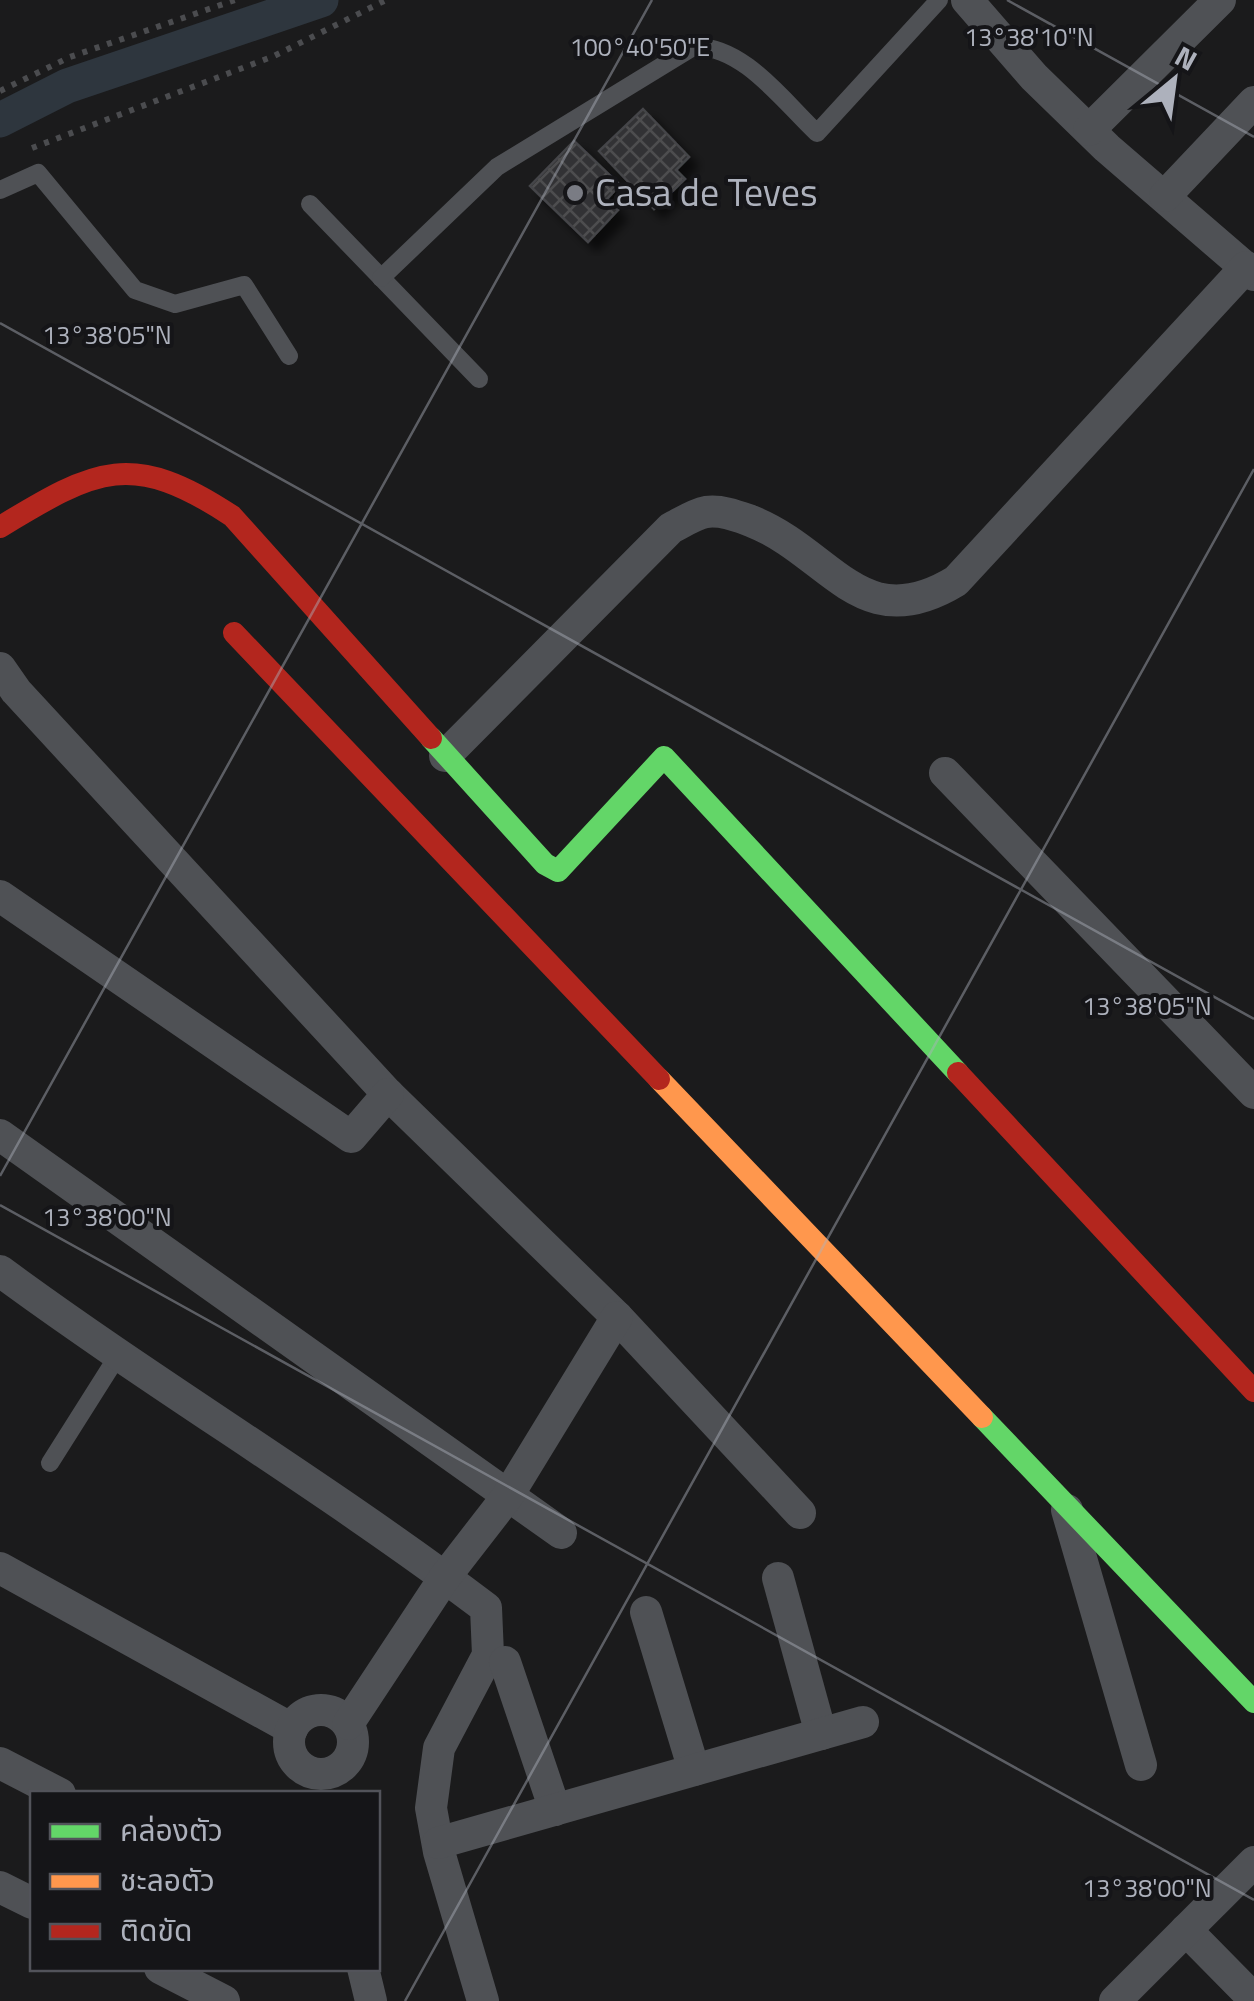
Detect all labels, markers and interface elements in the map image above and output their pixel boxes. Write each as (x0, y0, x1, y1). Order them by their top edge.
text: 13°38'10"N (964, 18, 1094, 56)
text: 100°40'50"E (570, 28, 710, 66)
north arrow (1124, 30, 1224, 130)
text: N (1167, 34, 1205, 81)
place label: Casa de Teves (595, 163, 818, 221)
marker: Casa de Teves (564, 182, 586, 204)
text: 13°38'05"N (42, 316, 172, 354)
text: 13°38'05"N (1082, 987, 1212, 1025)
text: 13°38'00"N (42, 1198, 172, 1236)
legend (30, 1791, 380, 1971)
text: คล่องตัว (120, 1807, 223, 1853)
text: ชะลอตัว (120, 1857, 215, 1903)
text: 13°38'00"N (1082, 1869, 1212, 1907)
text: ติดขัด (120, 1907, 192, 1953)

